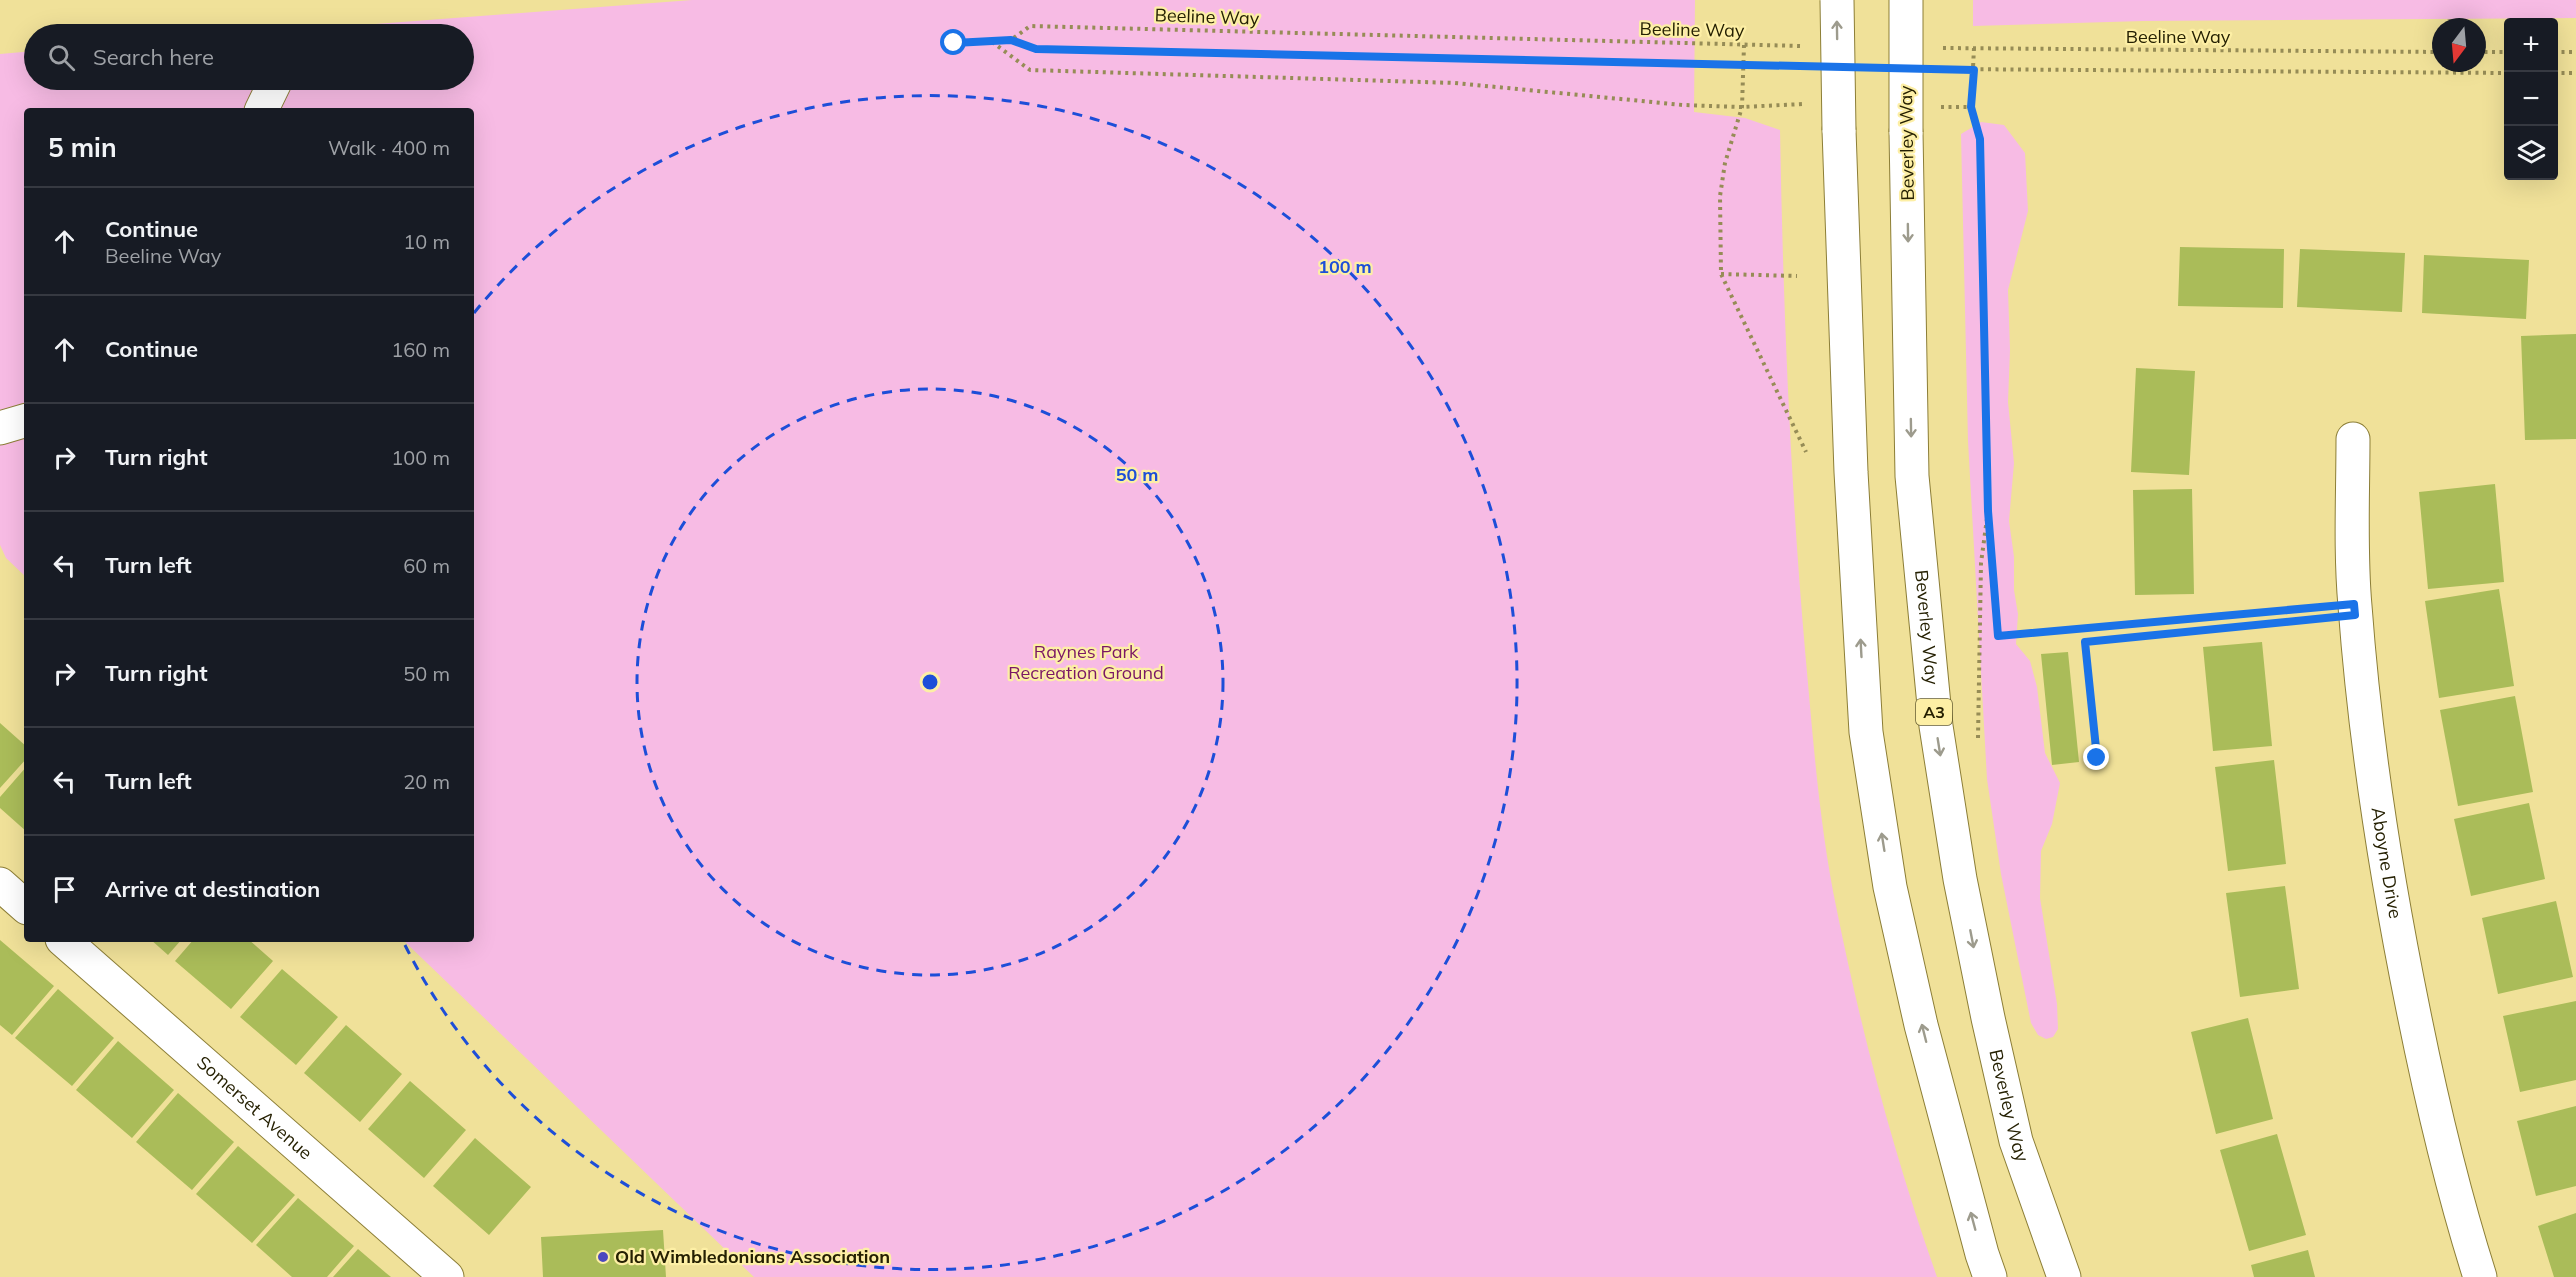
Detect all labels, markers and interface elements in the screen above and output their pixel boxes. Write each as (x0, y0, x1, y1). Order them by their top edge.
street label: Beeline Way (1154, 3, 1260, 30)
street label: Beeline Way (1639, 17, 1745, 42)
north arrow (2432, 18, 2486, 72)
map controls (2504, 18, 2558, 180)
button: + (2504, 18, 2558, 72)
one-way arrow (1831, 20, 1843, 40)
search box (24, 24, 474, 90)
street label: Beeline Way (2126, 25, 2231, 48)
route start (940, 29, 966, 55)
icon: search (45, 41, 78, 74)
text: Search here (93, 43, 214, 71)
button: − (2504, 72, 2558, 126)
street label: Beverley Way (1894, 85, 1919, 201)
button: layers (2504, 126, 2558, 180)
text: 5 min (48, 131, 117, 164)
text: Walk · 400 m (328, 135, 450, 160)
text: Continue (105, 215, 198, 243)
one-way arrow (1902, 222, 1914, 242)
icon: ahead (48, 225, 81, 258)
text: 10 m (403, 229, 450, 254)
text: Beeline Way (105, 243, 221, 268)
text: 100 m (1318, 255, 1372, 278)
icon: ahead (48, 333, 81, 366)
text: Continue (105, 335, 198, 363)
text: 160 m (391, 337, 450, 362)
one-way arrow (1905, 417, 1917, 437)
icon: right (48, 441, 81, 474)
text: Turn right (105, 443, 208, 471)
text: 100 m (391, 445, 450, 470)
text: 50 m (1116, 463, 1158, 486)
icon: left (48, 549, 81, 582)
text: Turn left (105, 551, 192, 579)
text: 60 m (403, 553, 450, 578)
street label: Beverley Way (1910, 569, 1944, 686)
one-way arrow (1856, 639, 1867, 659)
park label: Raynes Park Recreation Ground (1008, 640, 1164, 684)
icon: right (48, 657, 81, 690)
text: Turn right (105, 659, 208, 687)
text: 50 m (403, 661, 450, 686)
centre of rings (920, 672, 940, 692)
road number: A3 (1916, 699, 1952, 725)
one-way arrow (1934, 737, 1945, 757)
route end (2083, 744, 2109, 770)
icon: left (48, 765, 81, 798)
text: Turn left (105, 767, 192, 795)
text: 20 m (403, 769, 450, 794)
street label: Aboyne Drive (2367, 806, 2407, 920)
one-way arrow (1877, 833, 1888, 852)
icon: arrive (48, 873, 81, 906)
text: Arrive at destination (105, 875, 320, 903)
one-way arrow (1967, 929, 1978, 949)
one-way arrow (1917, 1023, 1929, 1042)
street label: Beverley Way (1984, 1047, 2035, 1165)
street label: Somerset Avenue (192, 1051, 317, 1164)
one-way arrow (1967, 1212, 1978, 1231)
place label: Old Wimbledonians Association (615, 1245, 890, 1268)
marker: Old Wimbledonians Association (596, 1250, 610, 1264)

